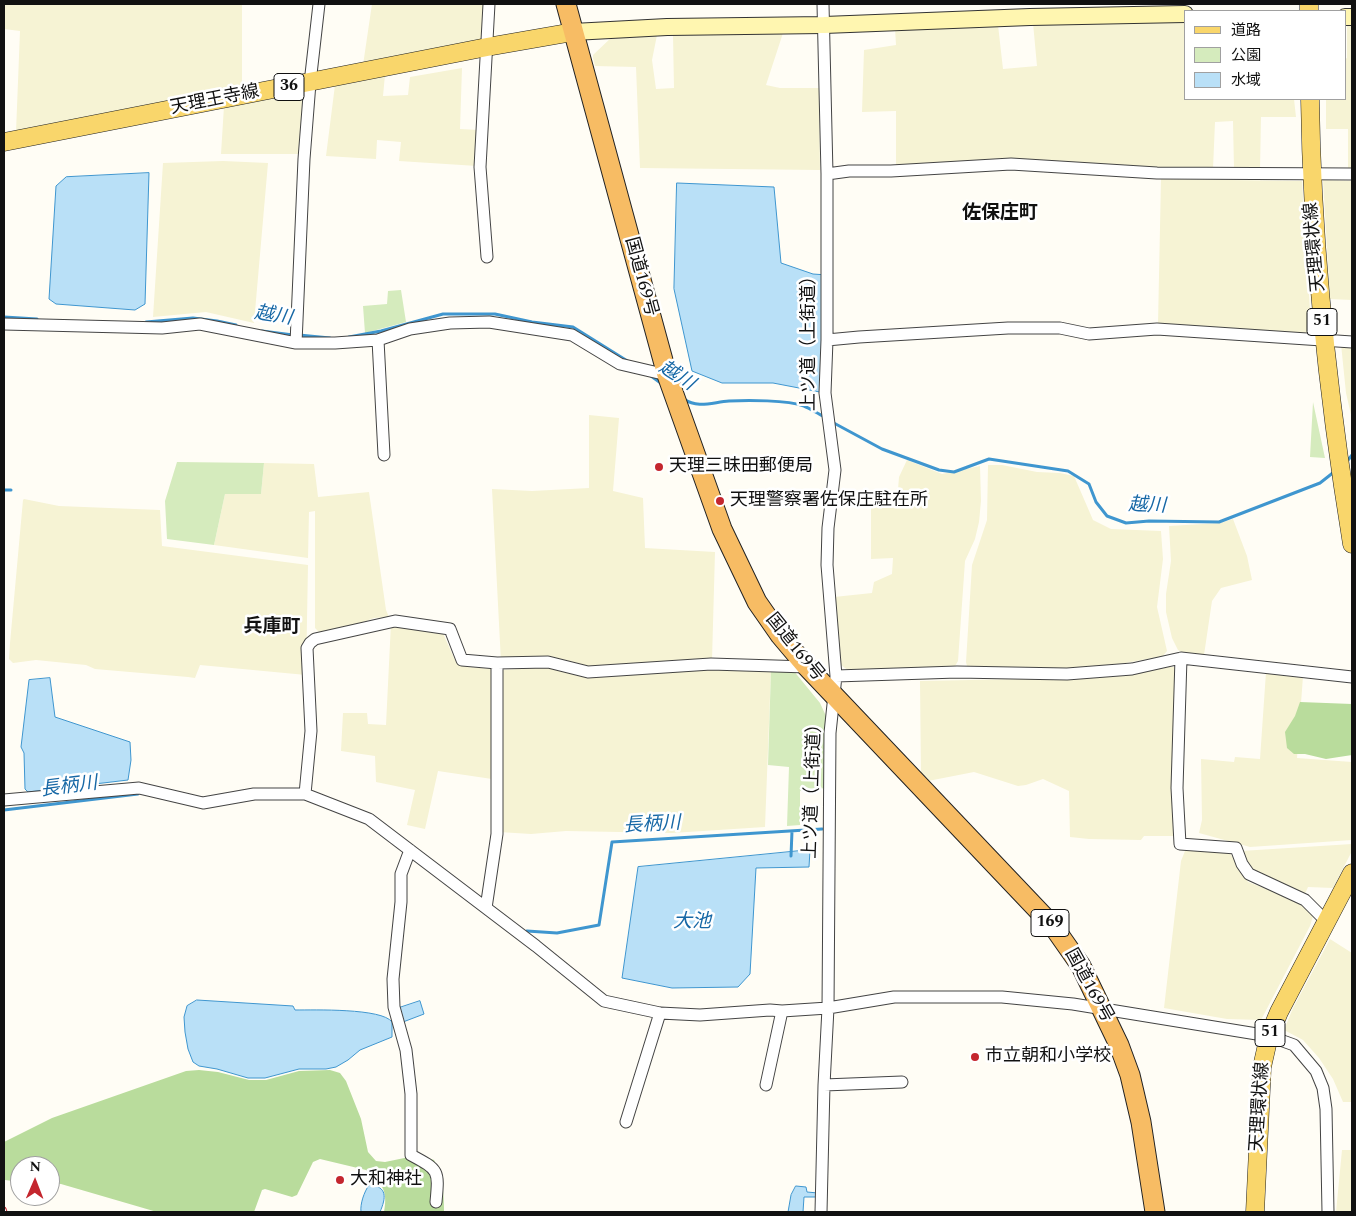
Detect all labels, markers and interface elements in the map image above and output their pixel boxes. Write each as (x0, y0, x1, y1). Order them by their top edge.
legend (1184, 10, 1346, 100)
text: 道路 (1231, 19, 1261, 42)
text: 公園 (1231, 44, 1261, 67)
text: 水域 (1231, 69, 1261, 92)
road number: 36 (274, 74, 304, 100)
street label: 天理王寺線 (169, 82, 261, 120)
street label: 天理環状線 (1301, 201, 1331, 293)
district label: 佐保庄町 (962, 203, 1038, 225)
street label: 国道169号 (619, 235, 661, 319)
street label: 上ツ道（上街道） (799, 267, 821, 411)
water label: 越川 (252, 303, 294, 331)
road number: 51 (1307, 308, 1337, 336)
water label: 越川 (654, 357, 698, 397)
place label: 天理三昧田郵便局 (669, 456, 813, 478)
marker: 天理三昧田郵便局 (653, 461, 665, 473)
place label: 天理警察署佐保庄駐在所 (730, 490, 928, 512)
marker: 天理警察署佐保庄駐在所 (714, 495, 726, 507)
water label: 越川 (1128, 495, 1166, 519)
street label: 国道169号 (760, 610, 828, 686)
district label: 兵庫町 (244, 617, 300, 639)
street label: 上ツ道（上街道） (801, 715, 827, 859)
water label: 長柄川 (39, 773, 99, 803)
water label: 長柄川 (623, 813, 681, 839)
road number: 169 (1031, 910, 1069, 936)
water label: 大池 (673, 912, 711, 934)
street label: 国道169号 (1059, 945, 1117, 1027)
road number: 51 (1255, 1020, 1285, 1046)
place label: 市立朝和小学校 (985, 1046, 1111, 1068)
marker: 市立朝和小学校 (969, 1051, 981, 1063)
street label: 天理環状線 (1247, 1061, 1275, 1153)
north arrow (10, 1156, 60, 1206)
text: N (29, 1156, 41, 1177)
place label: 大和神社 (350, 1169, 422, 1191)
marker: 大和神社 (334, 1174, 346, 1186)

